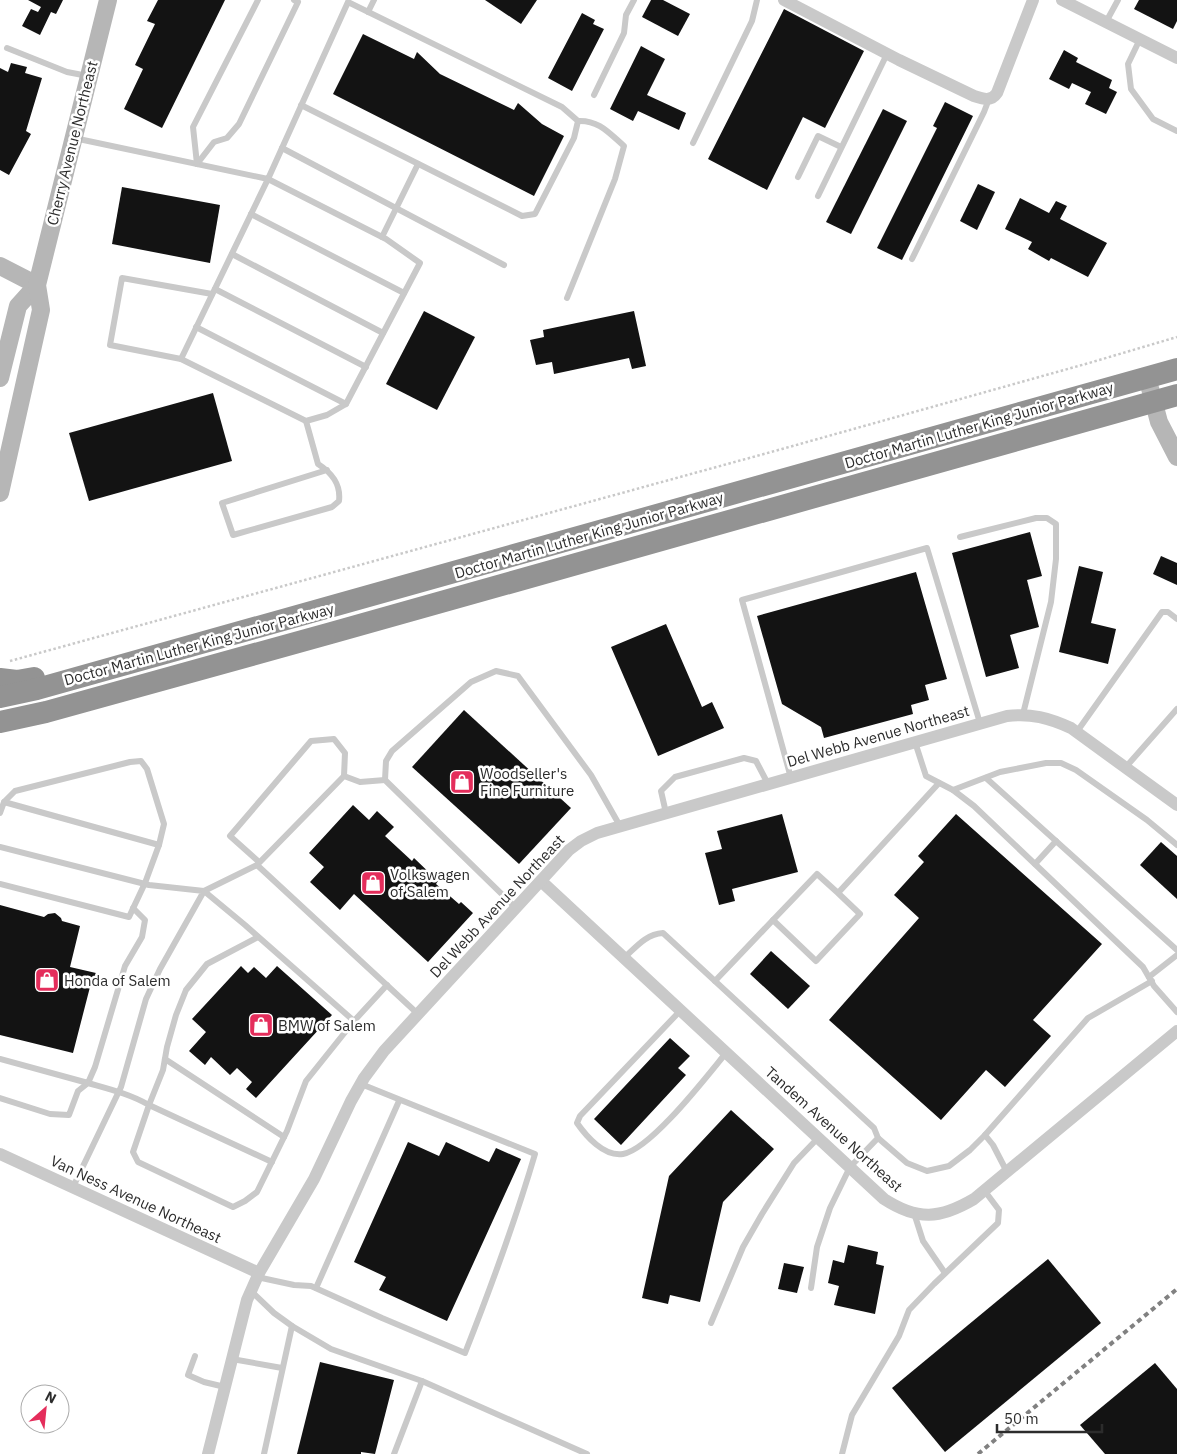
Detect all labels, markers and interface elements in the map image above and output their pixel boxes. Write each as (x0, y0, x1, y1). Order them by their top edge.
street label: Cherry Avenue Northeast (42, 59, 102, 227)
street label: Doctor Martin Luther King Junior Parkway (842, 377, 1116, 473)
street label: Doctor Martin Luther King Junior Parkway (452, 487, 726, 583)
street label: Doctor Martin Luther King Junior Parkway (62, 599, 337, 689)
street label: Del Webb Avenue Northeast (785, 701, 971, 771)
place label: Woodseller's Fine Furniture (480, 764, 574, 800)
shop icon: Woodseller's Fine Furniture (449, 769, 475, 795)
street label: Del Webb Avenue Northeast (426, 830, 568, 982)
place label: Volkswagen of Salem (390, 865, 470, 901)
shop icon: Volkswagen of Salem (360, 870, 386, 896)
shop icon: Honda of Salem (34, 967, 60, 993)
place label: Honda of Salem (64, 971, 171, 990)
shop icon: BMW of Salem (248, 1012, 274, 1038)
place label: BMW of Salem (278, 1016, 376, 1035)
street label: Tandem Avenue Northeast (761, 1062, 907, 1196)
street label: Van Ness Avenue Northeast (48, 1151, 224, 1247)
north arrow (20, 1384, 70, 1434)
text: N (42, 1387, 60, 1408)
scale bar (997, 1402, 1102, 1434)
text: 50 m (1004, 1409, 1039, 1428)

